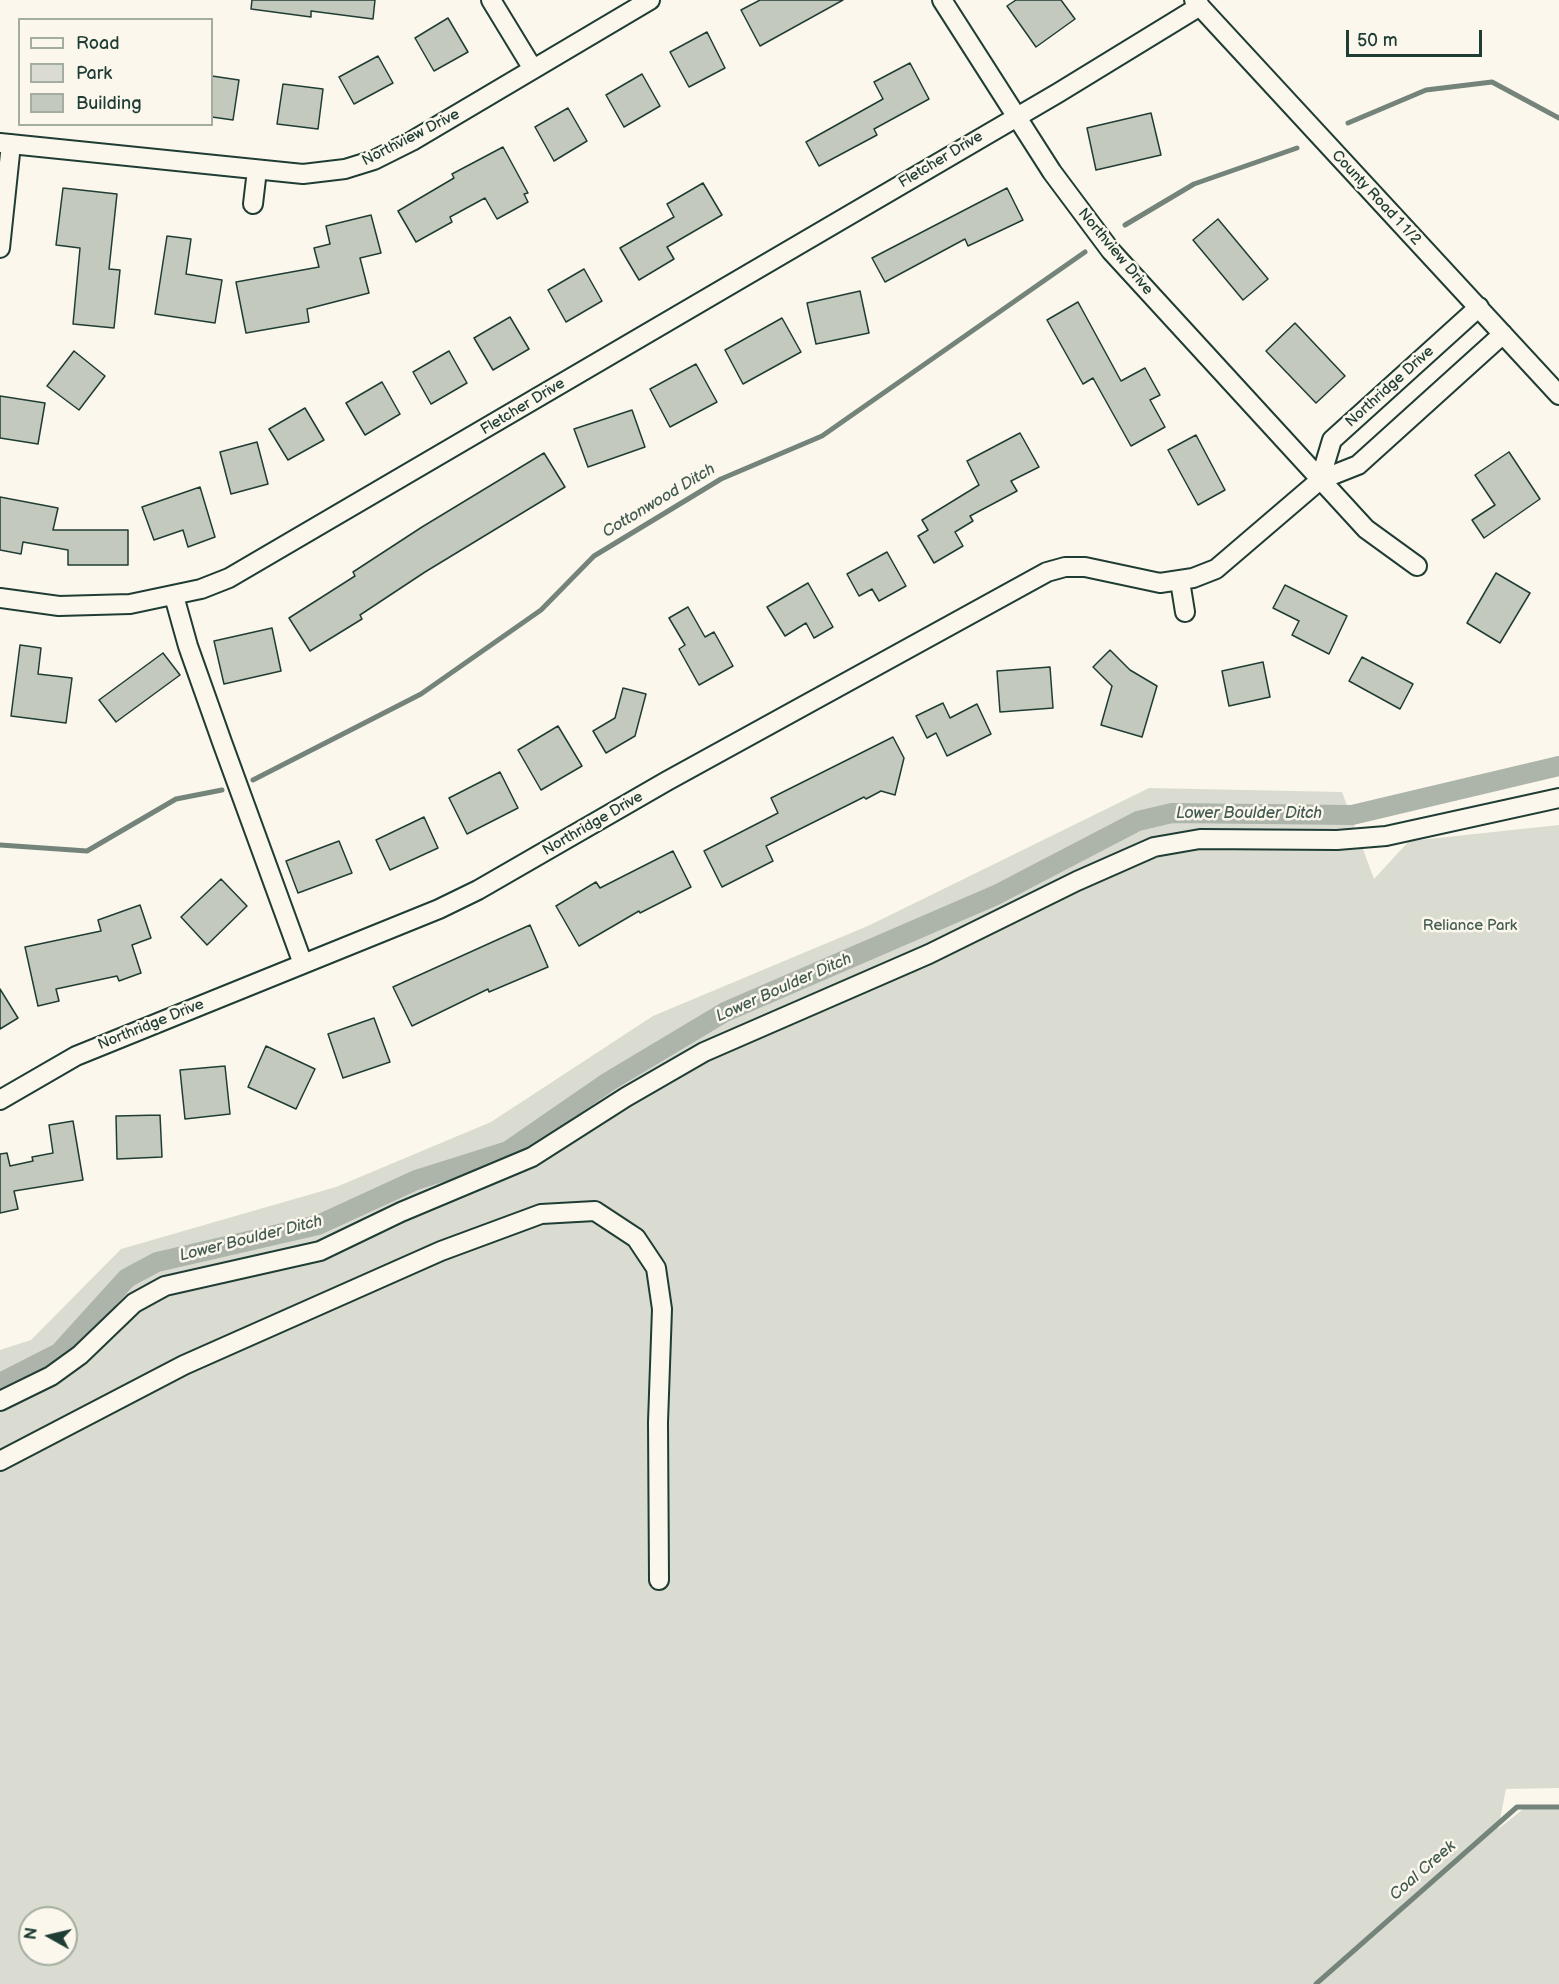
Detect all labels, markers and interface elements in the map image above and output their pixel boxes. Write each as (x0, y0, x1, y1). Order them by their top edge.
legend (18, 18, 213, 126)
scale bar (1349, 18, 1486, 56)
text: 50 m (1357, 30, 1398, 51)
text: Road (76, 33, 120, 54)
text: Park (76, 63, 112, 84)
text: Building (76, 93, 142, 114)
street label: Northview Drive (359, 106, 463, 170)
street label: Fletcher Drive (896, 128, 986, 192)
street label: County Road 1 1/2 (1328, 147, 1424, 249)
street label: Northview Drive (1074, 205, 1156, 299)
street label: Northridge Drive (1342, 343, 1438, 431)
street label: Fletcher Drive (478, 375, 568, 439)
water label: Cottonwood Ditch (599, 460, 719, 542)
street label: Northridge Drive (540, 788, 646, 860)
water label: Lower Boulder Ditch (1176, 804, 1322, 824)
park label: Reliance Park (1423, 917, 1517, 935)
water label: Lower Boulder Ditch (713, 950, 855, 1026)
street label: Northridge Drive (95, 996, 207, 1054)
water label: Lower Boulder Ditch (178, 1212, 324, 1266)
water label: Coal Creek (1386, 1837, 1460, 1905)
north arrow (18, 1906, 78, 1966)
text: N (21, 1926, 42, 1941)

